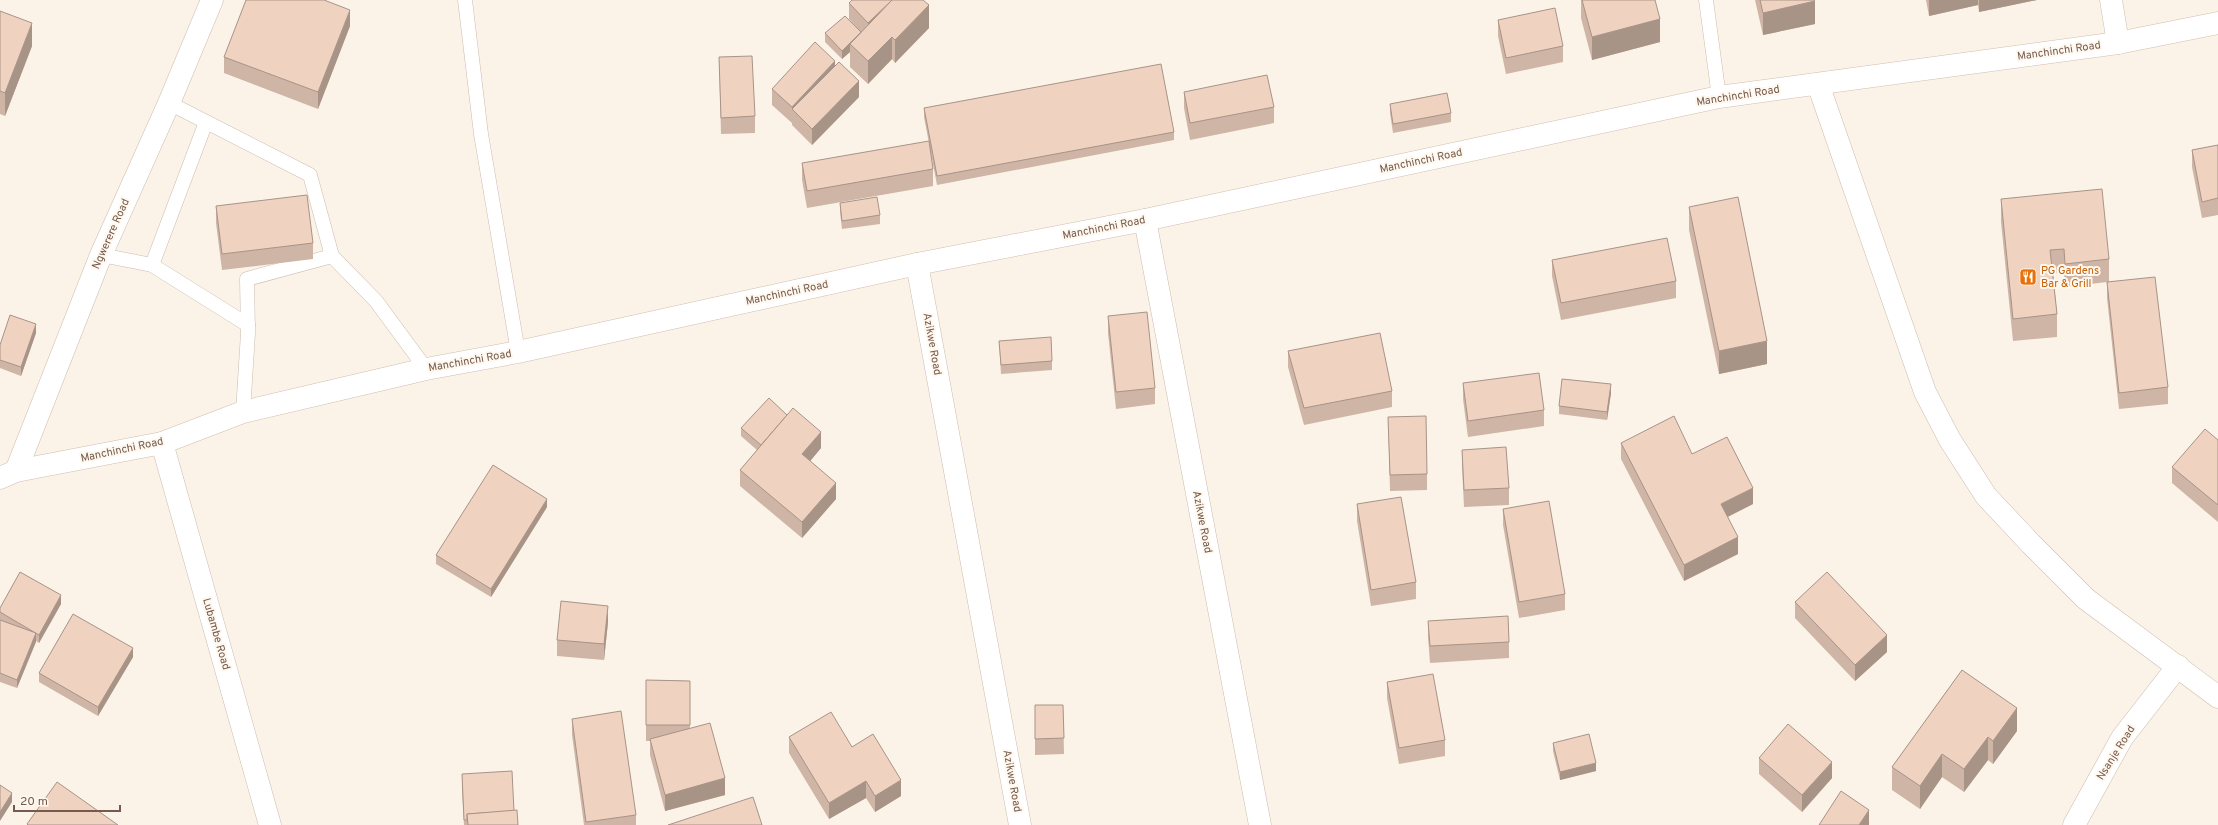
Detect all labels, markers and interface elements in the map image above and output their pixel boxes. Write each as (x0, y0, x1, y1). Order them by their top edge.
street label: Manchinchi Road (2016, 38, 2102, 64)
street label: Manchinchi Road (1695, 83, 1781, 109)
street label: Manchinchi Road (1378, 145, 1464, 177)
street label: Ngwerere Road (89, 197, 133, 271)
street label: Manchinchi Road (1061, 213, 1147, 243)
place label: PG Gardens Bar & Grill (2041, 264, 2099, 291)
restaurant icon: PG Gardens Bar & Grill (2018, 267, 2038, 287)
street label: Manchinchi Road (744, 277, 830, 309)
street label: Azikwe Road (920, 312, 944, 376)
street label: Manchinchi Road (427, 347, 513, 375)
street label: Manchinchi Road (79, 434, 165, 466)
street label: Azikwe Road (1189, 490, 1215, 554)
street label: Lubambe Road (199, 596, 233, 672)
street label: Nsanje Road (2094, 723, 2138, 783)
street label: Azikwe Road (1000, 749, 1024, 813)
scale bar (14, 787, 120, 813)
text: 20 m (20, 794, 48, 810)

